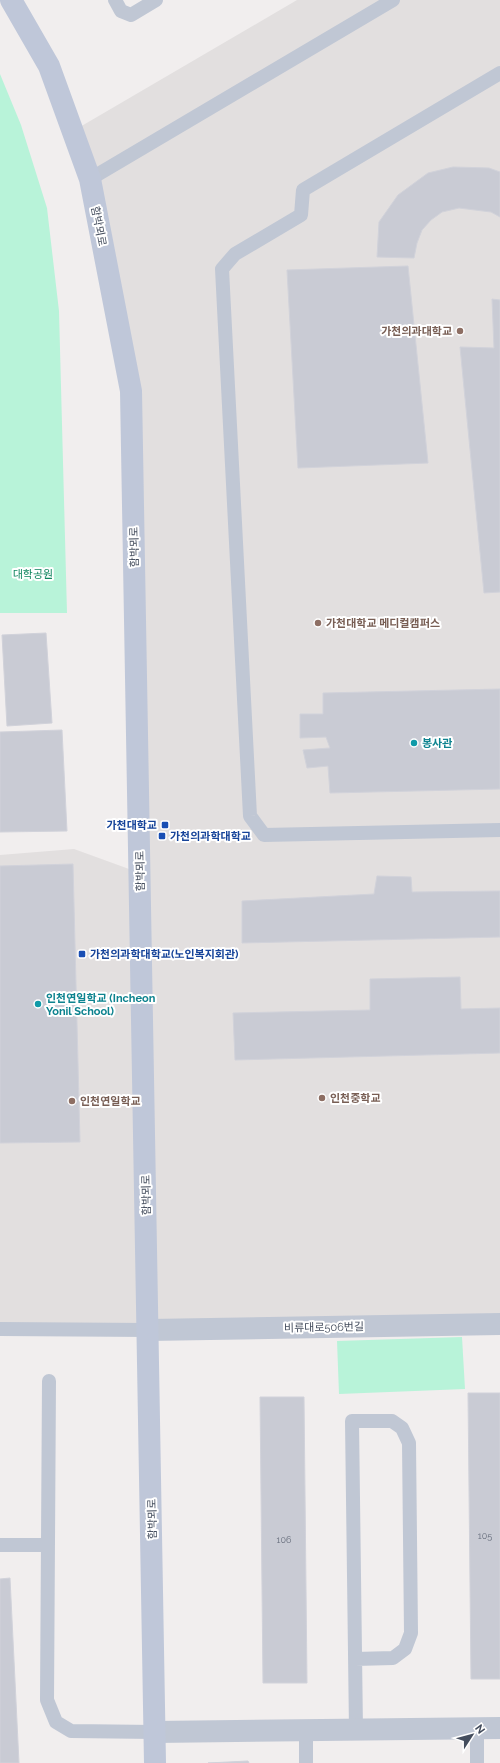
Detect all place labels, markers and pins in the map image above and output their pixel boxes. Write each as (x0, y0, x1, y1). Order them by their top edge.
place label: 가천의과대학교 (381, 325, 452, 338)
marker: 가천의과대학교 (455, 326, 465, 336)
place label: 가천대학교 메디컬캠퍼스 (326, 617, 440, 630)
marker: 가천대학교 메디컬캠퍼스 (313, 618, 323, 628)
place label: 봉사관 (422, 737, 452, 750)
marker: 봉사관 (409, 738, 419, 748)
place label: 가천대학교 (106, 819, 157, 832)
marker: 가천대학교 (160, 820, 170, 830)
place label: 가천의과학대학교 (170, 830, 251, 843)
marker: 가천의과학대학교 (157, 831, 167, 841)
place label: 가천의과학대학교(노인복지회관) (90, 948, 239, 961)
marker: 가천의과학대학교(노인복지회관) (77, 949, 87, 959)
place label: 인천연일학교 (Incheon Yonil School) (46, 992, 156, 1018)
marker: 인천연일학교 (Incheon Yonil School) (33, 999, 43, 1009)
place label: 인천중학교 (330, 1092, 381, 1105)
marker: 인천중학교 (317, 1093, 327, 1103)
place label: 인천연일학교 (80, 1095, 141, 1108)
marker: 인천연일학교 (67, 1096, 77, 1106)

